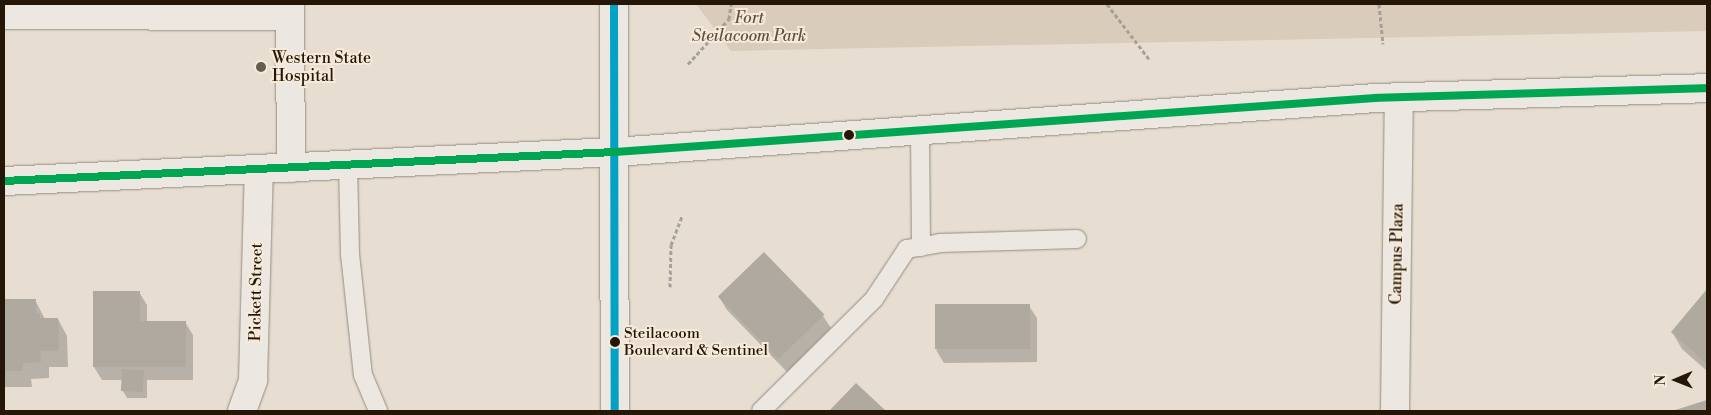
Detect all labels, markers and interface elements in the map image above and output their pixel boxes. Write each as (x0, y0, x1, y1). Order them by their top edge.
park label: Fort Steilacoom Park (692, 8, 806, 46)
place label: Western State Hospital (272, 48, 371, 86)
marker: Western State Hospital (254, 60, 268, 74)
unlabelled marker (844, 130, 854, 140)
street label: Campus Plaza (1387, 203, 1407, 305)
street label: Pickett Street (246, 242, 266, 342)
place label: Steilacoom Boulevard & Sentinel (624, 324, 768, 359)
marker: Steilacoom Boulevard & Sentinel (610, 337, 620, 347)
north arrow (1651, 355, 1701, 405)
text: N (1652, 375, 1670, 386)

